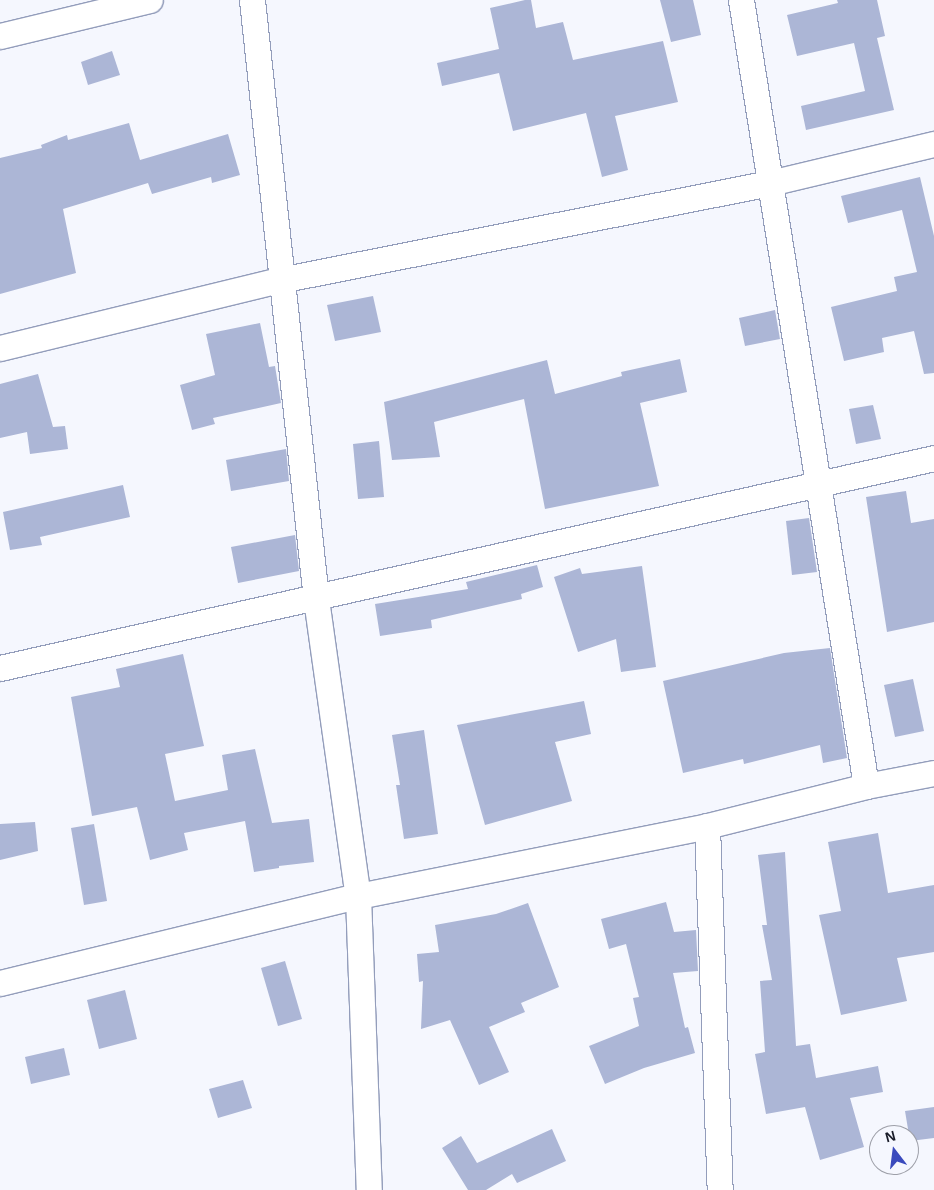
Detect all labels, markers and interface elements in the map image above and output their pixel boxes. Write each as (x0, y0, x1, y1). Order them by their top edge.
north arrow (869, 1125, 919, 1175)
text: N (883, 1127, 897, 1146)

